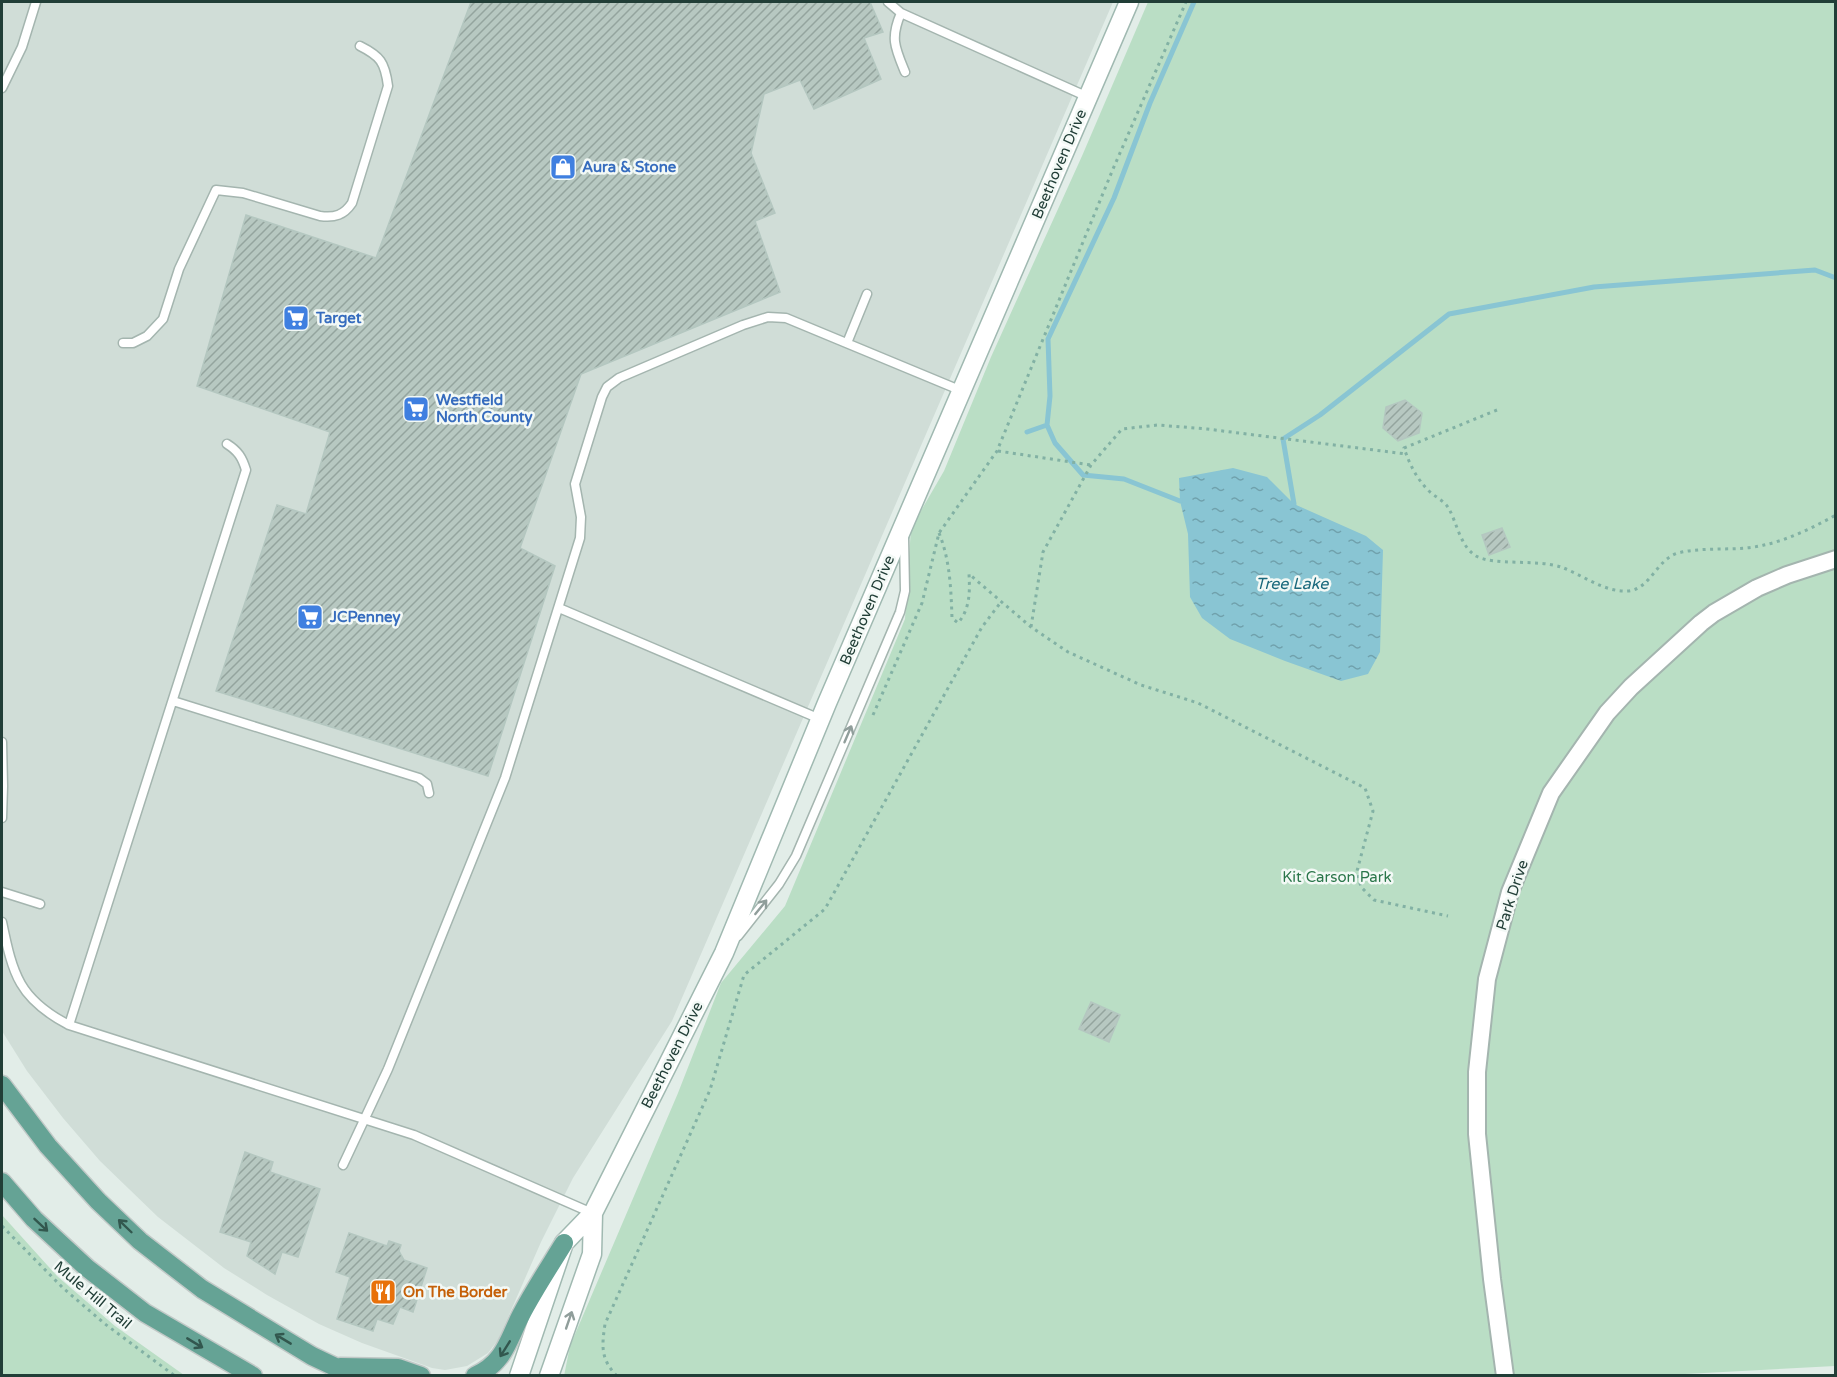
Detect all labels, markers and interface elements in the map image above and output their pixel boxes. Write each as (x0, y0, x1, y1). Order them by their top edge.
street label: Beethoven Drive (1028, 106, 1090, 222)
shop icon: Aura & Stone (548, 152, 578, 182)
place label: Aura & Stone (582, 158, 677, 176)
supermarket icon: Target (281, 303, 311, 333)
place label: Target (315, 309, 362, 328)
place label: Westfield North County (436, 391, 533, 427)
supermarket icon: Westfield North County (401, 394, 431, 424)
street label: Beethoven Drive (836, 552, 898, 668)
water label: Tree Lake (1256, 574, 1329, 594)
supermarket icon: JCPenney (295, 602, 325, 632)
place label: JCPenney (329, 608, 401, 627)
one-way arrow (843, 725, 854, 743)
street label: Park Drive (1492, 858, 1532, 932)
park label: Kit Carson Park (1282, 868, 1392, 886)
one-way arrow (754, 899, 767, 915)
street label: Beethoven Drive (637, 999, 707, 1111)
one-way arrow (33, 1218, 48, 1232)
one-way arrow (117, 1219, 132, 1234)
street label: Mule Hill Trail (51, 1257, 135, 1333)
restaurant icon: On The Border (368, 1277, 398, 1307)
place label: On The Border (403, 1283, 508, 1301)
one-way arrow (564, 1311, 575, 1330)
one-way arrow (275, 1332, 292, 1344)
one-way arrow (186, 1337, 203, 1349)
one-way arrow (498, 1340, 511, 1357)

